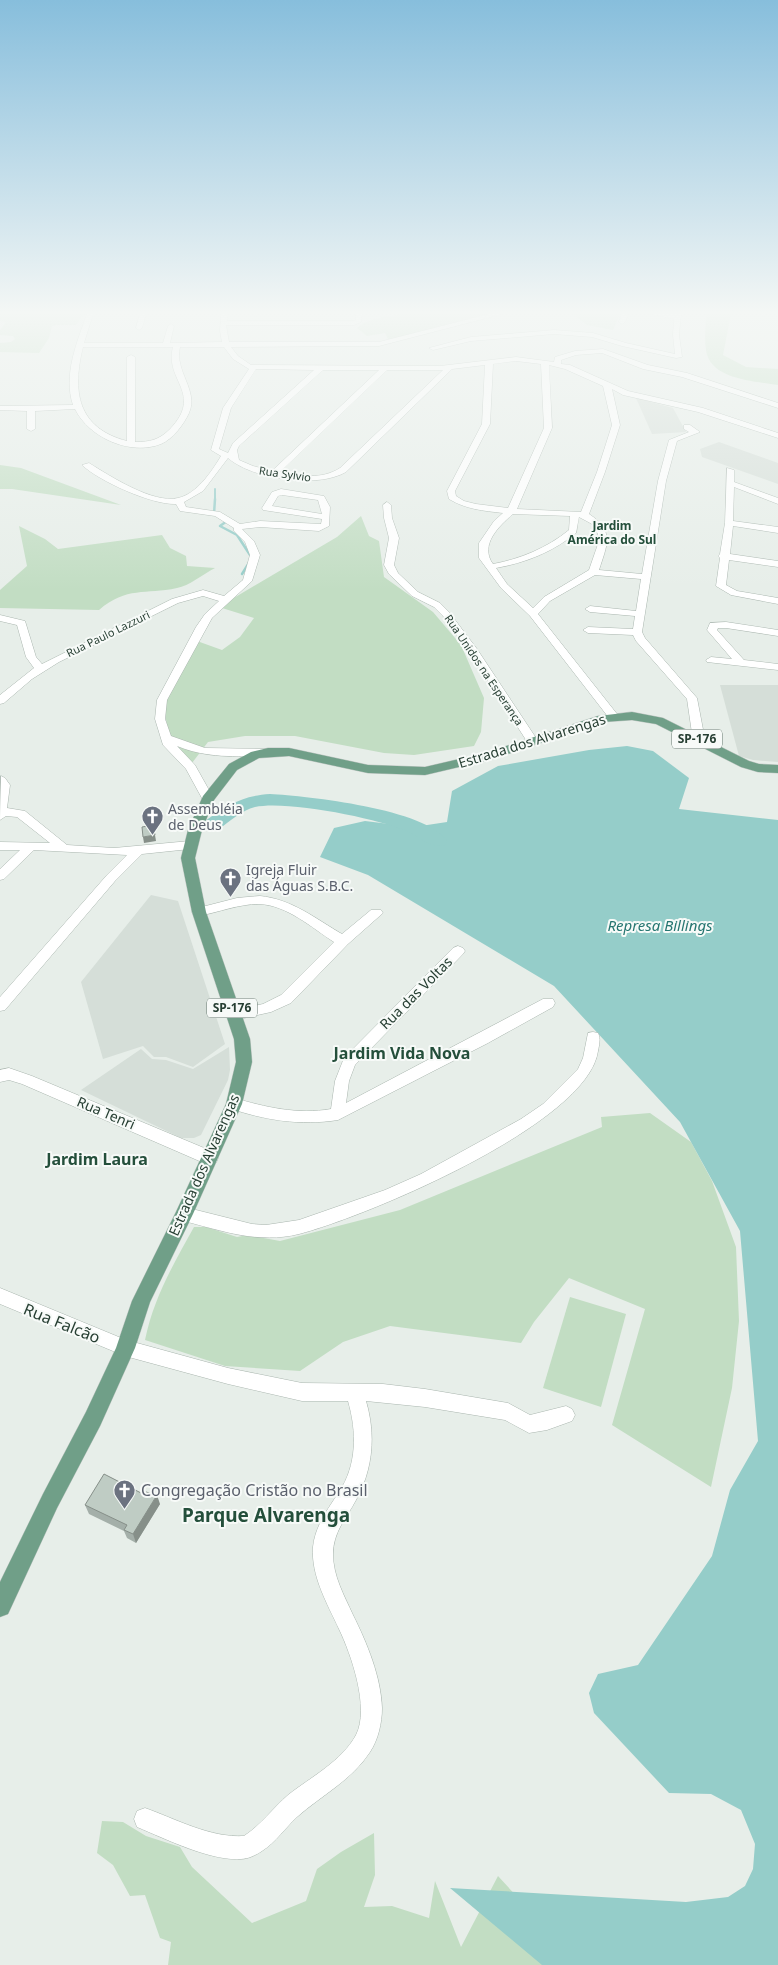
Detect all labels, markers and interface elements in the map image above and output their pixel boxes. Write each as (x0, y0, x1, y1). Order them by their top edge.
street label: Rua Sylvio (258, 462, 312, 485)
district label: Jardim América do Sul (568, 517, 656, 548)
street label: Rua Paulo Lazzuri (64, 607, 152, 660)
street label: Rua Unidos na Esperança (442, 611, 527, 728)
street label: Estrada dos Alvarengas (456, 709, 608, 772)
road number: SP-176 (672, 730, 722, 749)
place label: Assembléia de Deus (168, 799, 243, 834)
church icon: Assembléia de Deus (140, 805, 164, 836)
place label: Igreja Fluir das Águas S.B.C. (246, 860, 353, 895)
church icon: Igreja Fluir das Águas S.B.C. (218, 866, 242, 897)
water label: Represa Billings (607, 915, 713, 935)
street label: Rua das Voltas (375, 952, 456, 1033)
road number: SP-176 (207, 998, 257, 1018)
district label: Jardim Vida Nova (332, 1042, 470, 1064)
street label: Estrada dos Alvarengas (164, 1091, 243, 1239)
street label: Rua Tenri (74, 1092, 138, 1133)
district label: Jardim Laura (44, 1148, 148, 1170)
street label: Rua Falcão (20, 1298, 104, 1348)
church icon: Congregação Cristão no Brasil (113, 1478, 137, 1509)
place label: Congregação Cristão no Brasil (141, 1479, 368, 1501)
district label: Parque Alvarenga (182, 1502, 350, 1528)

